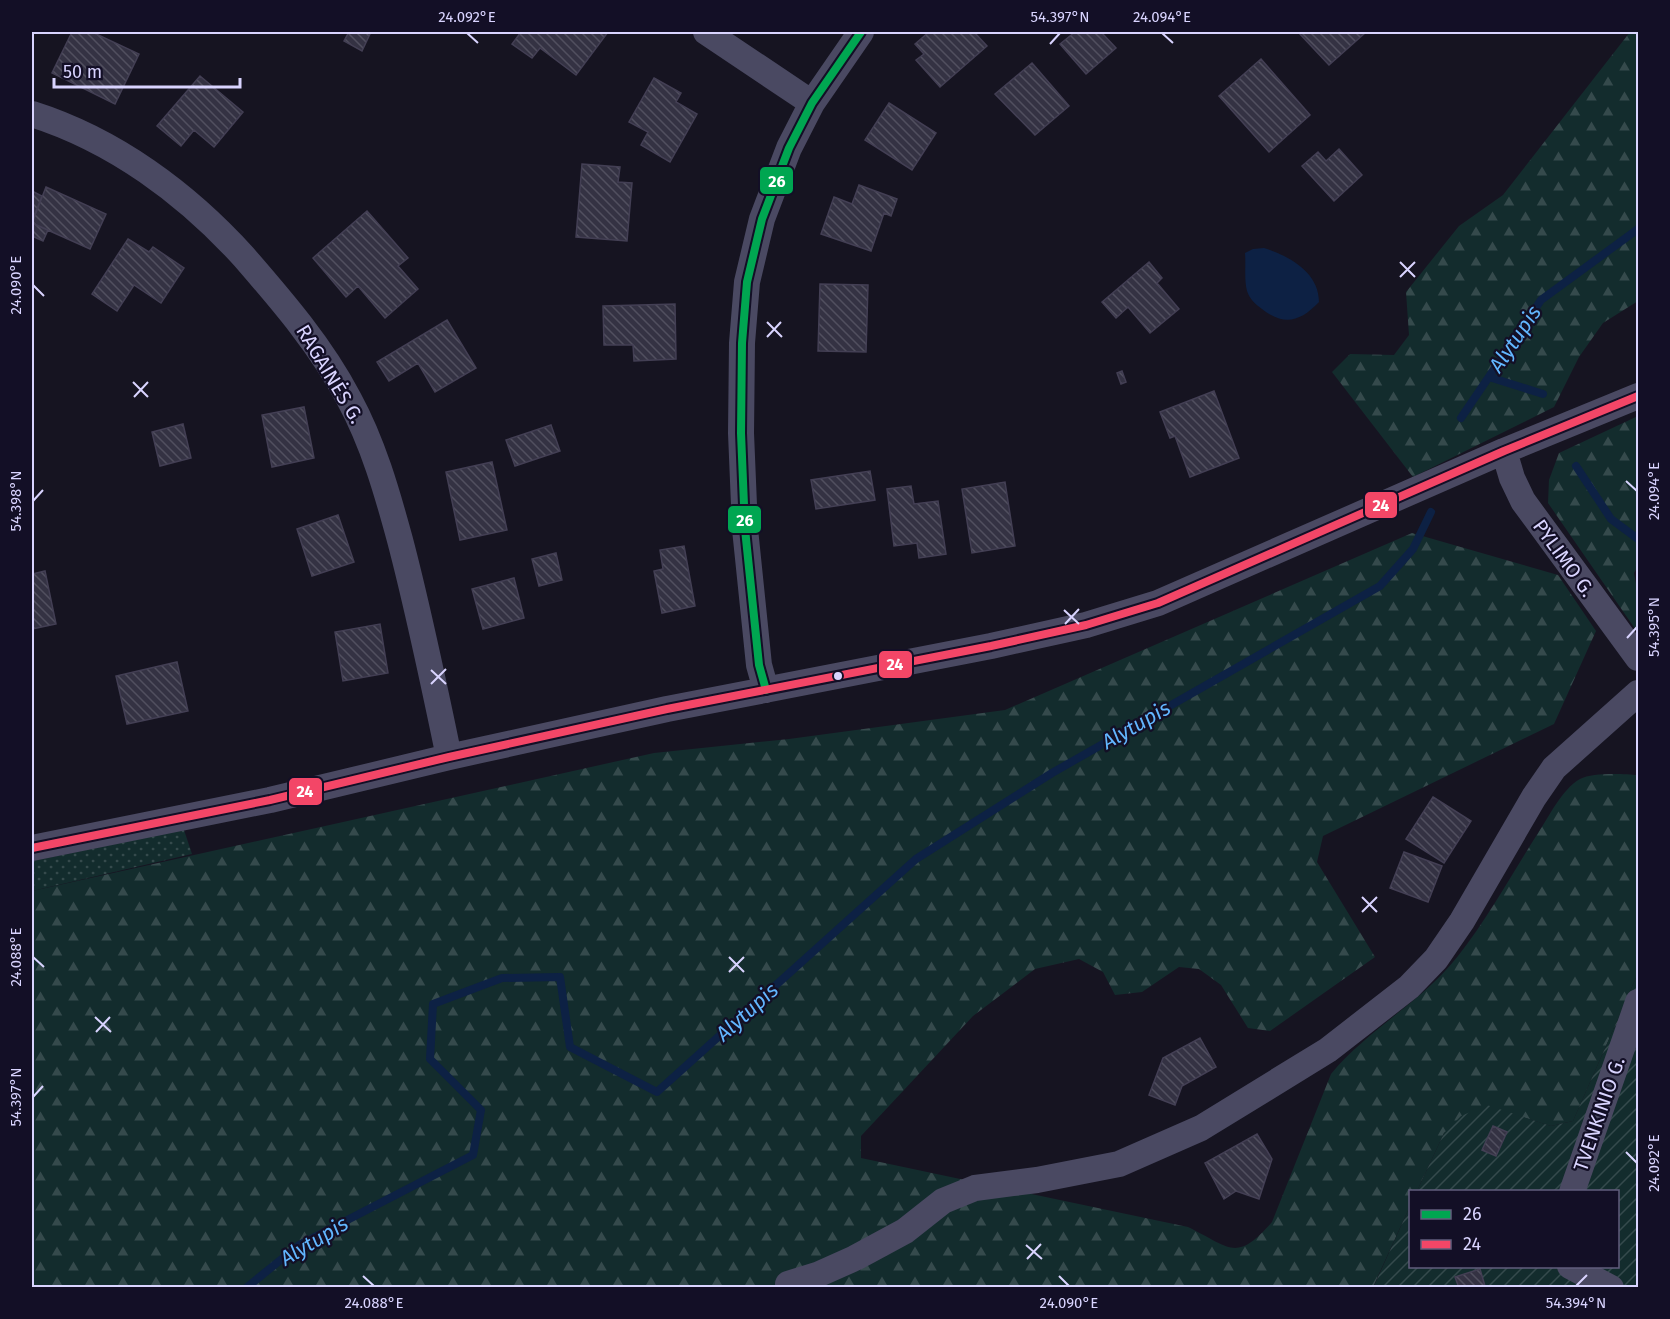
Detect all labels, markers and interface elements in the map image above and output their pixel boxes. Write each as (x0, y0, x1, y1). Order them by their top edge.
text: 24.092°E (438, 8, 496, 26)
text: 54.397°N (1030, 8, 1090, 26)
text: 24.094°E (1133, 8, 1191, 26)
scale bar (54, 51, 240, 89)
text: 50 m (63, 61, 102, 83)
line badge: 26 (759, 166, 794, 195)
text: 26 (768, 172, 786, 191)
text: 24.090°E (7, 256, 25, 314)
water label: Alytupis (1483, 300, 1547, 378)
street label: RAGAINĖS G. (291, 320, 369, 428)
text: 24.094°E (1645, 462, 1663, 520)
text: 54.398°N (7, 471, 25, 531)
line badge: 24 (1364, 491, 1398, 519)
text: 24 (1373, 496, 1389, 515)
line badge: 26 (727, 505, 762, 534)
text: 26 (736, 511, 754, 530)
street label: PYLIMO G. (1528, 515, 1600, 601)
text: 54.395°N (1645, 597, 1663, 657)
line badge: 24 (878, 650, 913, 679)
text: 24 (887, 655, 903, 674)
unlabelled marker (832, 670, 844, 682)
water label: Alytupis (1096, 695, 1175, 756)
line badge: 24 (288, 777, 323, 806)
text: 24 (297, 782, 313, 801)
text: 24.088°E (7, 927, 25, 987)
water label: Alytupis (710, 977, 784, 1047)
street label: TVENKINIO G. (1568, 1054, 1630, 1174)
text: 54.397°N (7, 1067, 25, 1127)
text: 24.092°E (1645, 1134, 1663, 1192)
legend (1409, 1190, 1619, 1268)
text: 26 (1463, 1203, 1482, 1225)
water label: Alytupis (274, 1210, 353, 1272)
text: 24 (1463, 1233, 1481, 1255)
text: 24.088°E (344, 1294, 404, 1312)
text: 24.090°E (1040, 1294, 1098, 1312)
text: 54.394°N (1546, 1294, 1606, 1312)

